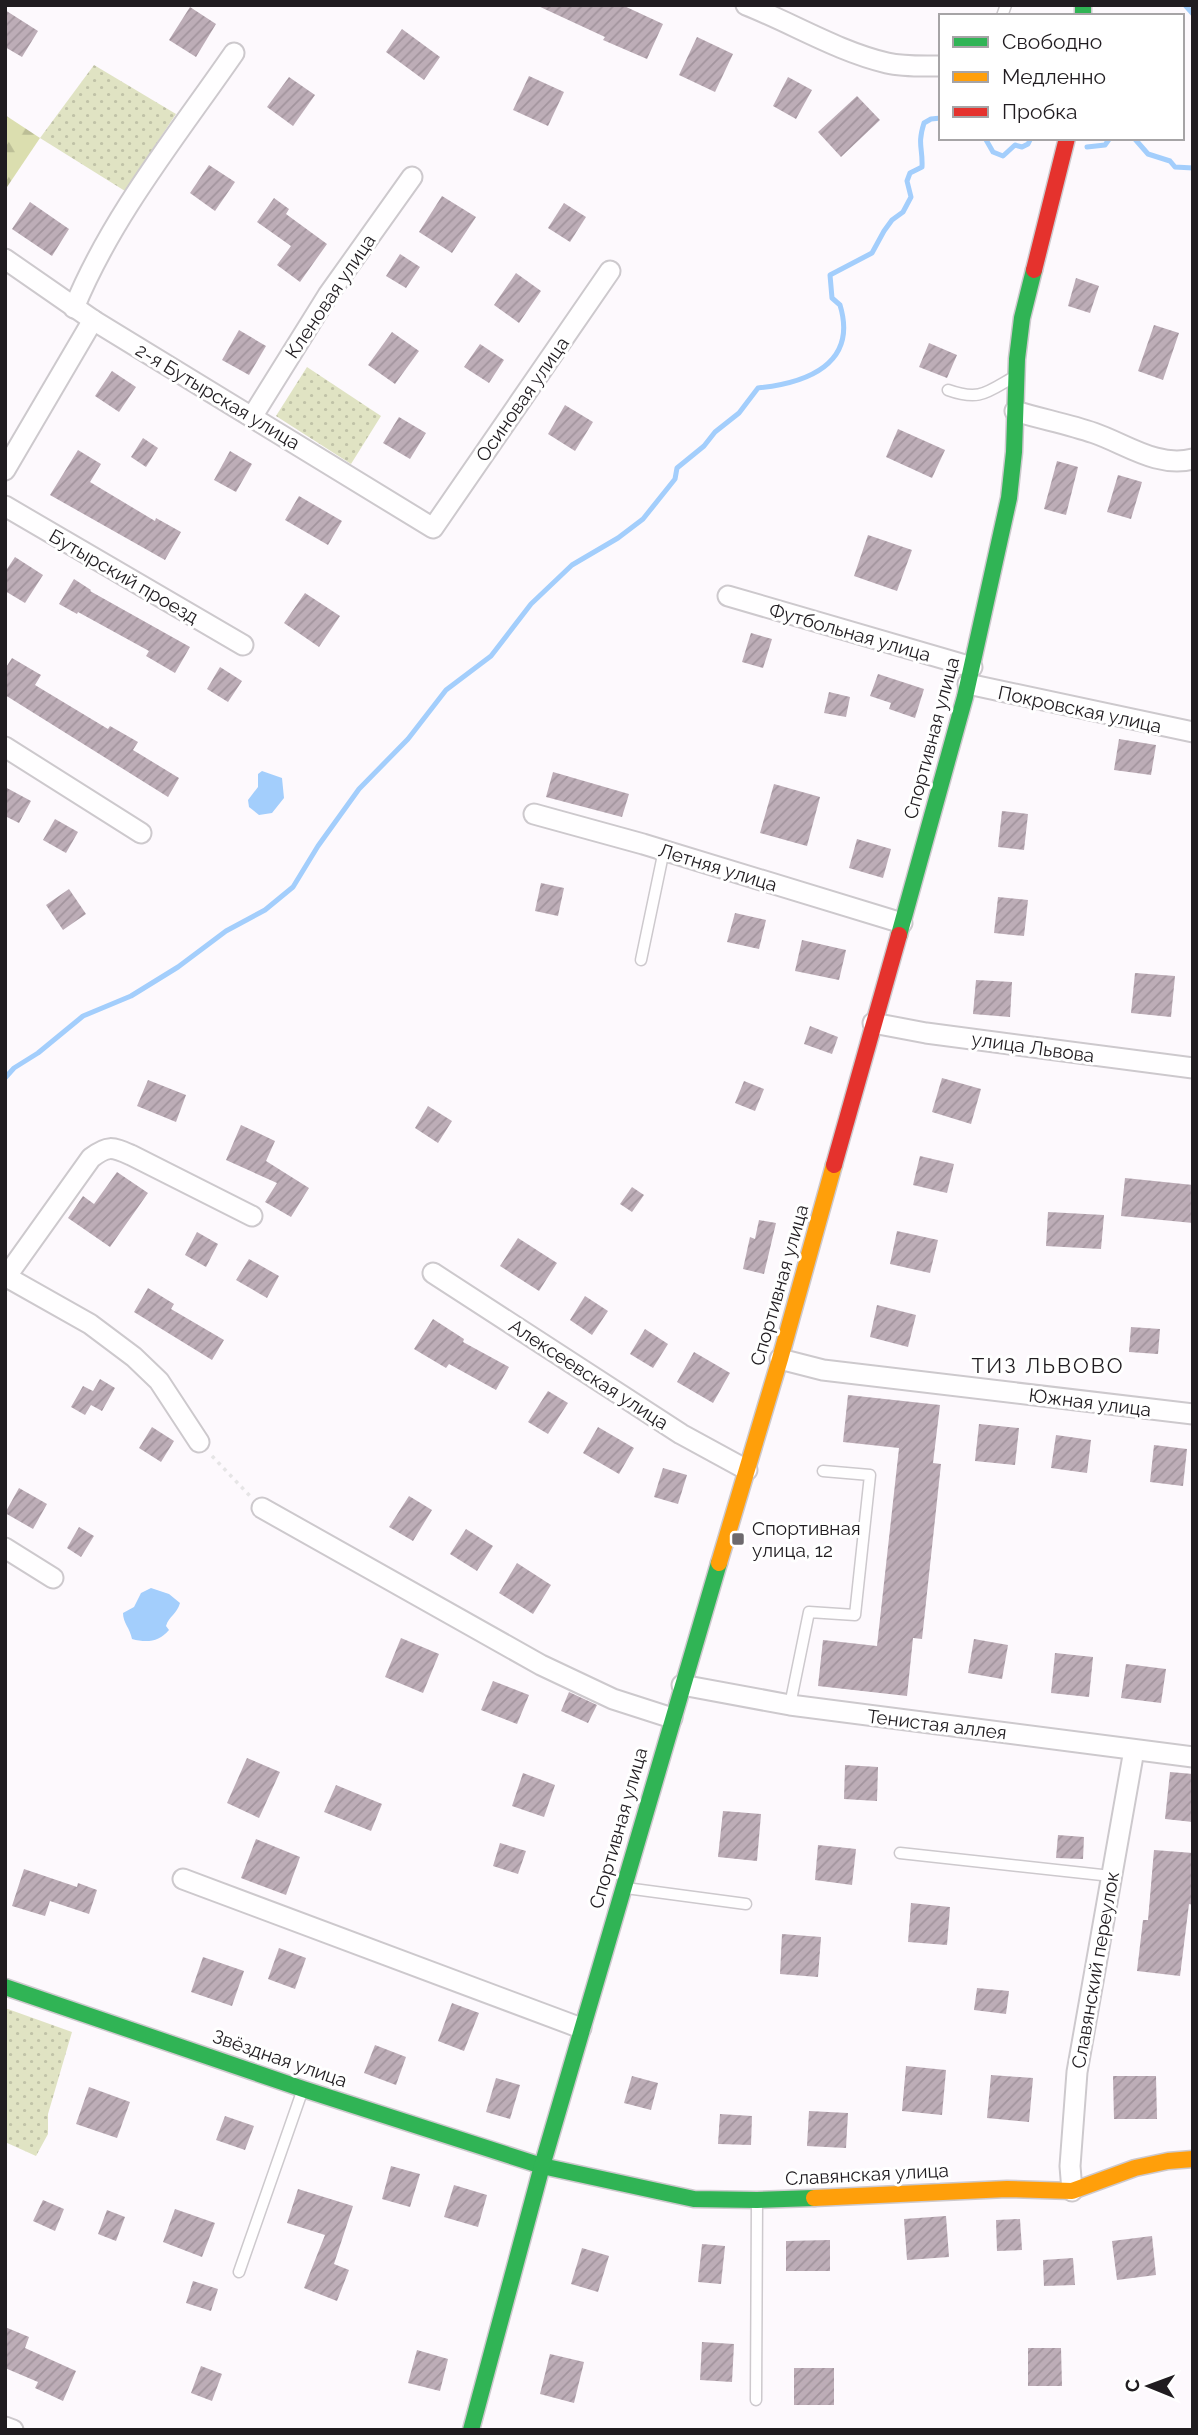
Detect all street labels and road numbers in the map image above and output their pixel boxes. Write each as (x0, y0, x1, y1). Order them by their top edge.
street label: Кленовая улица (280, 230, 380, 362)
street label: Осиновая улица (471, 333, 573, 465)
street label: 2-я Бутырская улица (132, 338, 304, 454)
street label: Бутырский проезд (45, 524, 203, 628)
street label: Футбольная улица (767, 598, 933, 666)
street label: Спортивная улица (899, 655, 963, 821)
street label: Покровская улица (996, 681, 1164, 737)
street label: Летняя улица (656, 839, 780, 895)
street label: улица Львова (970, 1028, 1096, 1066)
street label: Спортивная улица (745, 1202, 813, 1368)
street label: Алексеевская улица (505, 1314, 673, 1434)
street label: Южная улица (1028, 1384, 1152, 1420)
street label: Тенистая аллея (866, 1705, 1008, 1743)
street label: Спортивная улица (584, 1745, 652, 1911)
street label: Славянский переулок (1067, 1870, 1123, 2070)
street label: Звёздная улица (210, 2025, 350, 2091)
street label: Славянская улица (785, 2159, 949, 2189)

